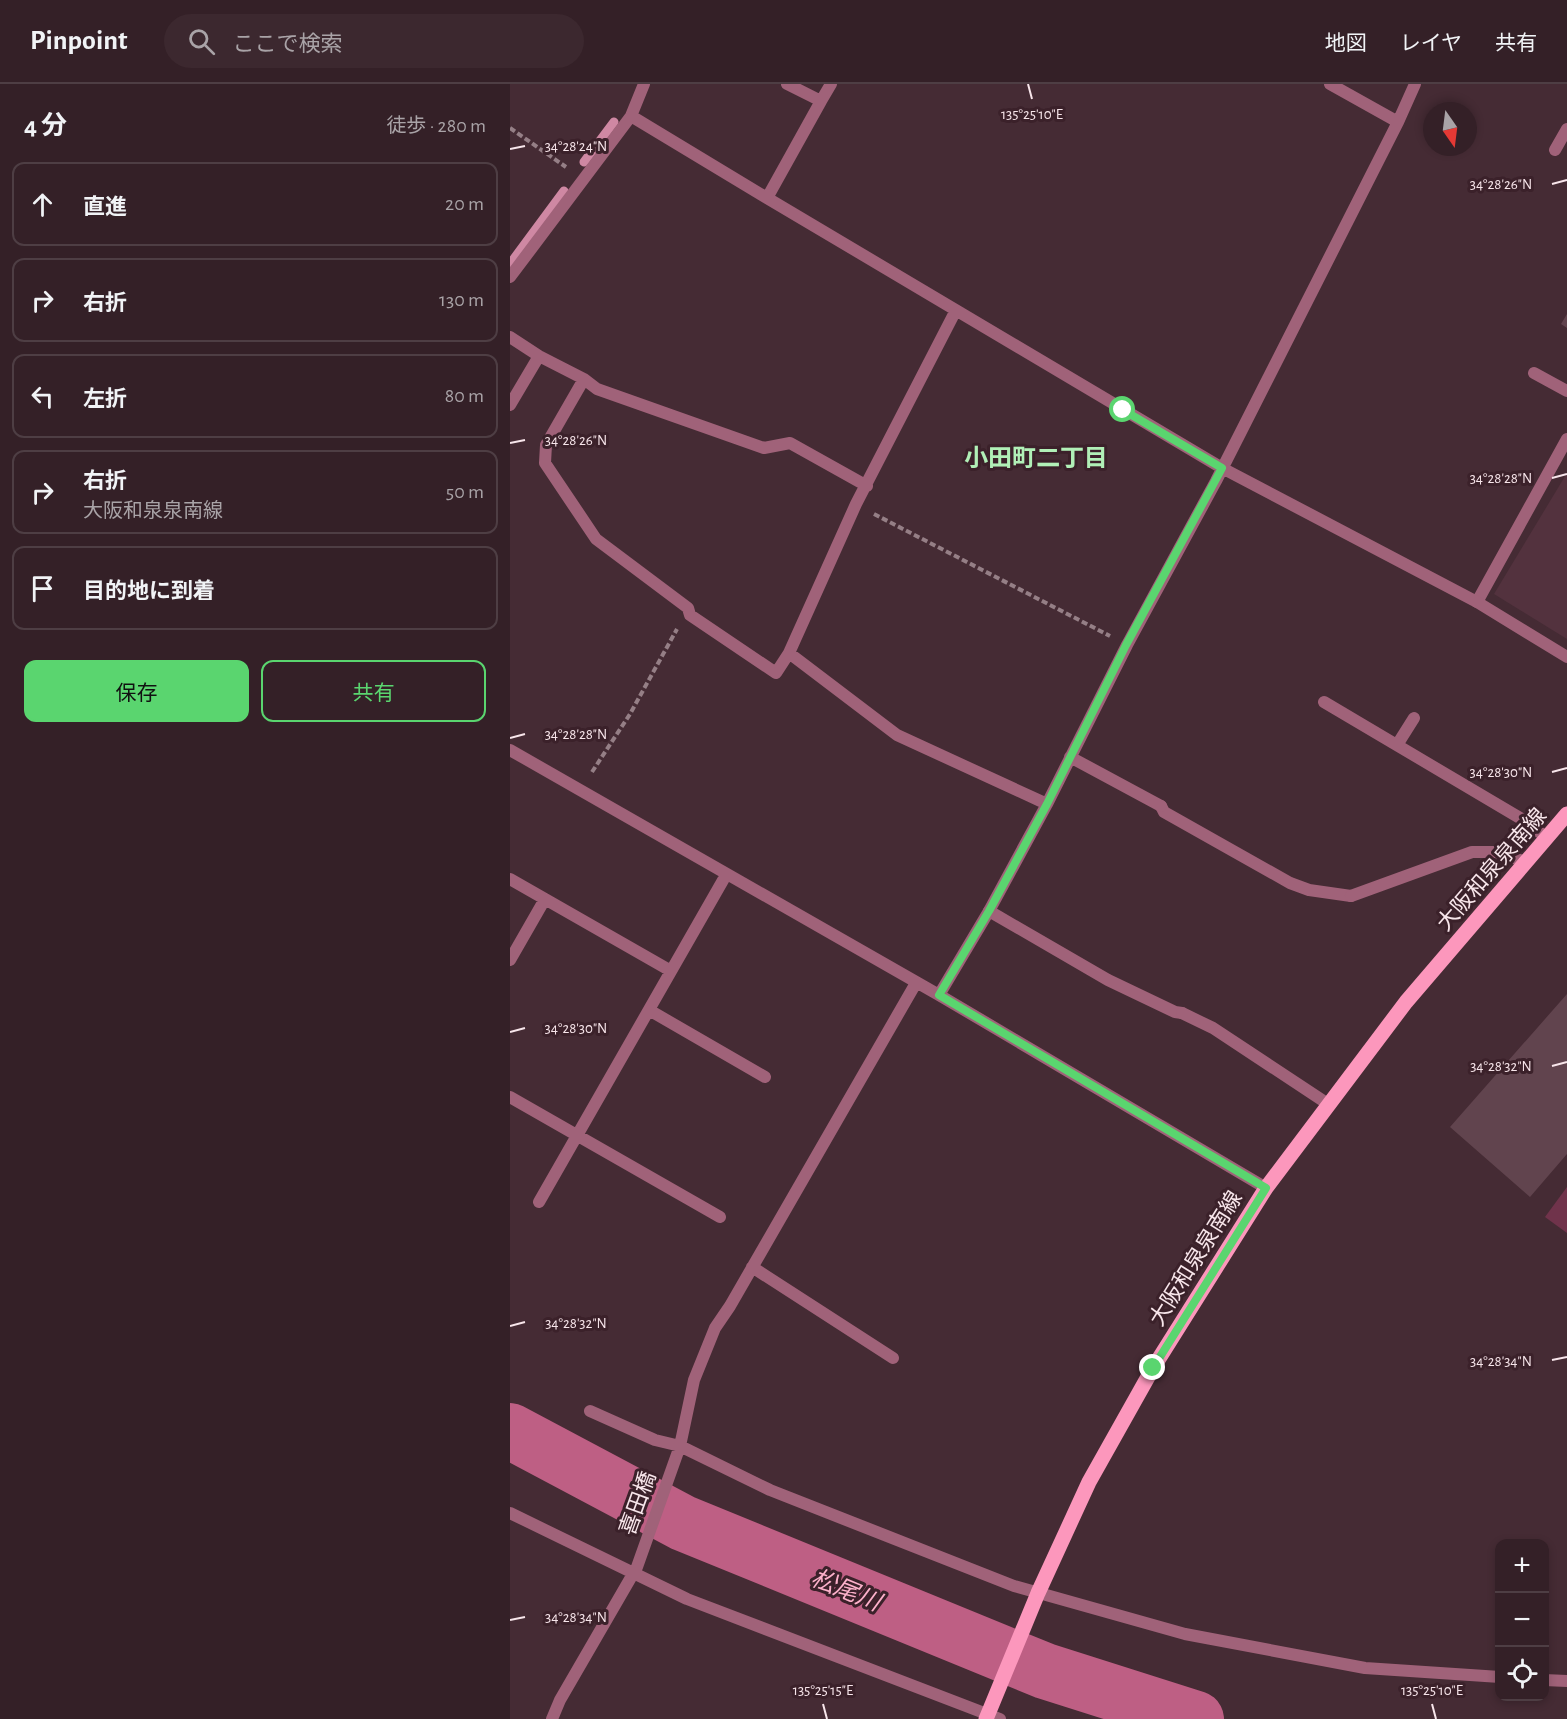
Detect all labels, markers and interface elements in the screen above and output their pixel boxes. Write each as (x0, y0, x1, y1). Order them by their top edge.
search box (164, 14, 584, 68)
icon: search (185, 25, 218, 58)
text: Pinpoint (30, 27, 128, 55)
text: ここで検索 (233, 33, 343, 55)
text: 地図 (1325, 33, 1367, 54)
text: レイヤ (1400, 33, 1462, 54)
text: 共有 (1495, 33, 1537, 54)
north arrow (1423, 102, 1477, 156)
text: 135°25'10"E (1001, 107, 1063, 122)
text: 4 分 (24, 113, 67, 139)
text: 徒歩 · 280 m (386, 116, 486, 136)
text: 34°28'24"N (545, 139, 607, 154)
text: 34°28'26"N (1470, 177, 1532, 192)
icon: ahead (26, 188, 59, 221)
text: 20 m (445, 194, 484, 214)
text: 直進 (83, 196, 127, 218)
icon: right (26, 284, 59, 317)
text: 130 m (439, 290, 484, 310)
text: 右折 (83, 292, 127, 314)
icon: left (26, 380, 59, 413)
text: 80 m (445, 386, 484, 406)
text: 左折 (83, 388, 127, 410)
route start (1109, 396, 1135, 422)
text: 34°28'26"N (545, 433, 607, 448)
district label: 小田町二丁目 (964, 445, 1108, 471)
text: 右折 (83, 470, 127, 492)
text: 34°28'28"N (1470, 471, 1532, 486)
icon: right (26, 476, 59, 509)
text: 50 m (446, 482, 484, 502)
text: 大阪和泉泉南線 (83, 501, 223, 521)
icon: arrive (26, 572, 59, 605)
text: 目的地に到着 (83, 580, 215, 602)
button: 保存 (24, 660, 249, 722)
button: 共有 (261, 660, 486, 722)
text: 34°28'28"N (545, 727, 607, 742)
text: 34°28'30"N (1470, 765, 1532, 780)
street label: 大阪和泉泉南線 (1432, 804, 1551, 935)
text: 34°28'30"N (545, 1021, 607, 1036)
text: 34°28'32"N (1470, 1059, 1532, 1074)
street label: 大阪和泉泉南線 (1145, 1187, 1246, 1330)
text: 34°28'32"N (545, 1316, 607, 1331)
route end (1139, 1354, 1165, 1380)
text: 34°28'34"N (1470, 1354, 1532, 1369)
street label: 喜田橋 (615, 1468, 660, 1538)
map controls (1495, 1539, 1549, 1701)
button: + (1495, 1539, 1549, 1593)
water label: 松尾川 (808, 1564, 887, 1617)
button: − (1495, 1593, 1549, 1647)
text: 34°28'34"N (545, 1610, 607, 1625)
button: locate (1495, 1647, 1549, 1701)
text: 135°25'15"E (793, 1683, 853, 1698)
text: 135°25'10"E (1401, 1683, 1463, 1698)

